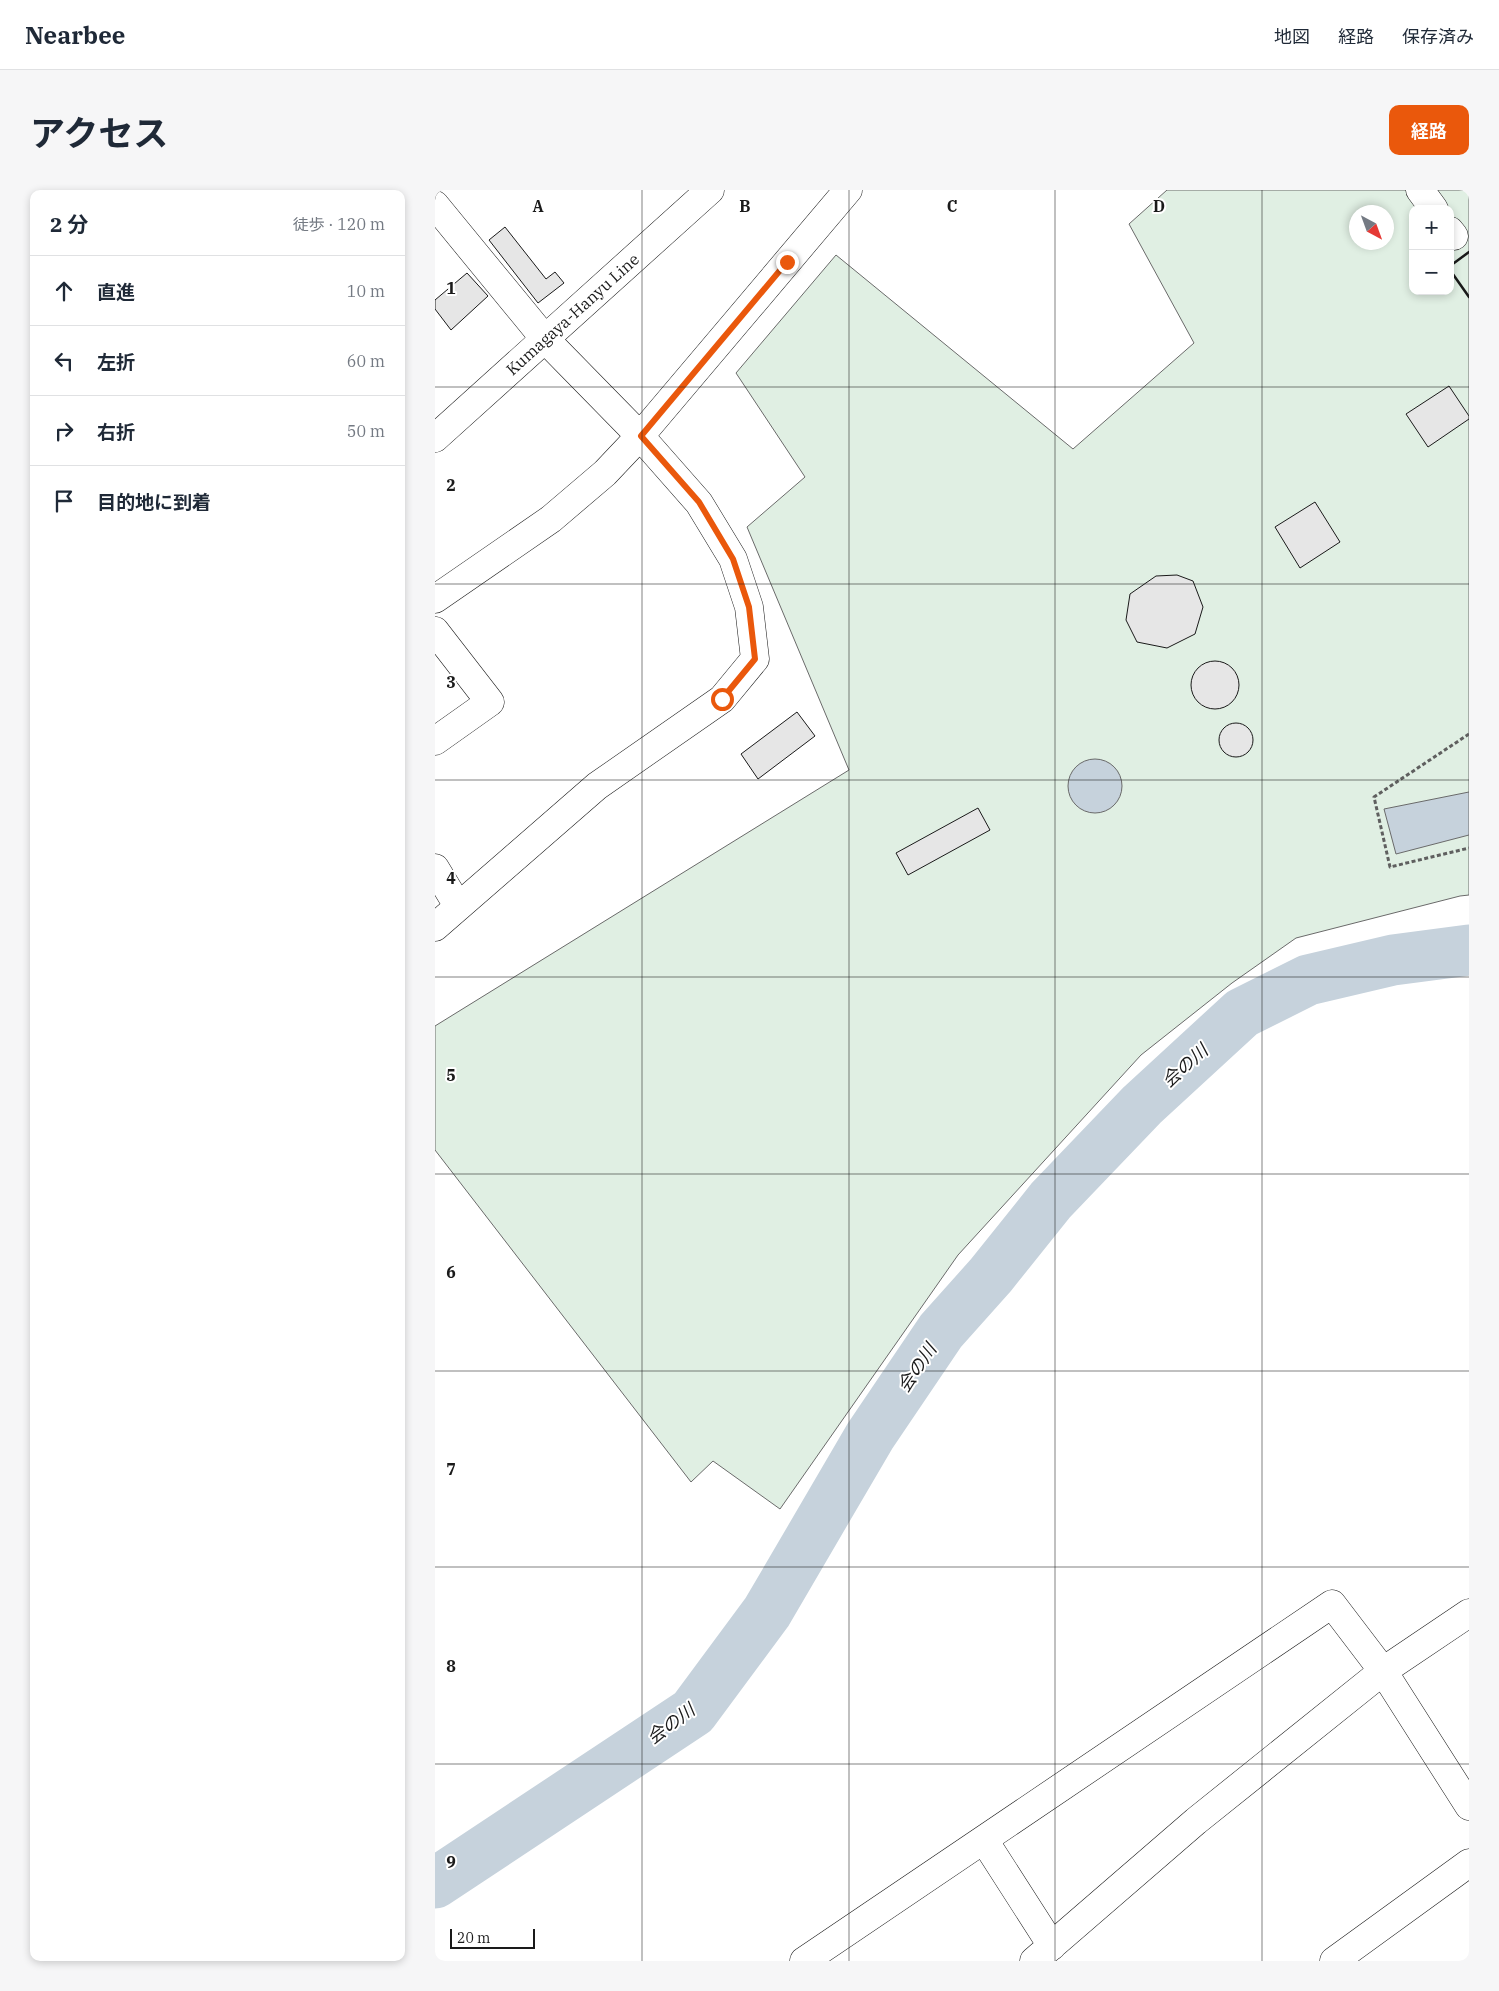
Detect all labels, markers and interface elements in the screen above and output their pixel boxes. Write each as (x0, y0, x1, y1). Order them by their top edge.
text: Nearbee (25, 19, 125, 51)
text: 地図 (1274, 25, 1310, 48)
text: 経路 (1338, 25, 1374, 48)
text: 保存済み (1402, 25, 1474, 48)
button: 経路 (1389, 105, 1469, 155)
text: アクセス (30, 110, 168, 156)
text: A (532, 196, 544, 216)
text: B (739, 196, 751, 216)
text: C (947, 196, 957, 216)
text: D (1153, 196, 1165, 216)
north arrow (1349, 205, 1394, 250)
map controls (1409, 205, 1454, 295)
button: + (1409, 205, 1454, 250)
text: 2 分 (50, 210, 88, 238)
text: 徒歩 · 120 m (293, 214, 385, 234)
street label: Kumagaya-Hanyu Line (502, 249, 643, 379)
button: − (1409, 250, 1454, 295)
route end (776, 251, 799, 274)
icon: ahead (50, 277, 78, 305)
text: 1 (446, 278, 456, 298)
text: 直進 (97, 280, 135, 304)
text: 10 m (347, 281, 385, 301)
icon: left (50, 347, 78, 375)
text: 左折 (97, 350, 135, 374)
text: 60 m (347, 351, 385, 371)
icon: right (50, 417, 78, 445)
text: 右折 (97, 420, 135, 444)
text: 50 m (347, 421, 385, 441)
text: 2 (446, 475, 456, 495)
icon: arrive (50, 487, 78, 515)
text: 目的地に到着 (97, 490, 211, 514)
text: 3 (446, 672, 456, 692)
route start (711, 688, 734, 711)
text: 4 (446, 868, 456, 888)
water label: 会の川 (1157, 1038, 1214, 1092)
text: 5 (446, 1065, 456, 1085)
text: 6 (446, 1262, 456, 1282)
water label: 会の川 (892, 1337, 942, 1397)
text: 7 (446, 1459, 456, 1479)
text: 8 (446, 1656, 456, 1676)
water label: 会の川 (642, 1697, 701, 1749)
text: 9 (446, 1852, 456, 1872)
scale bar (450, 1926, 535, 1949)
text: 20 m (457, 1929, 490, 1947)

